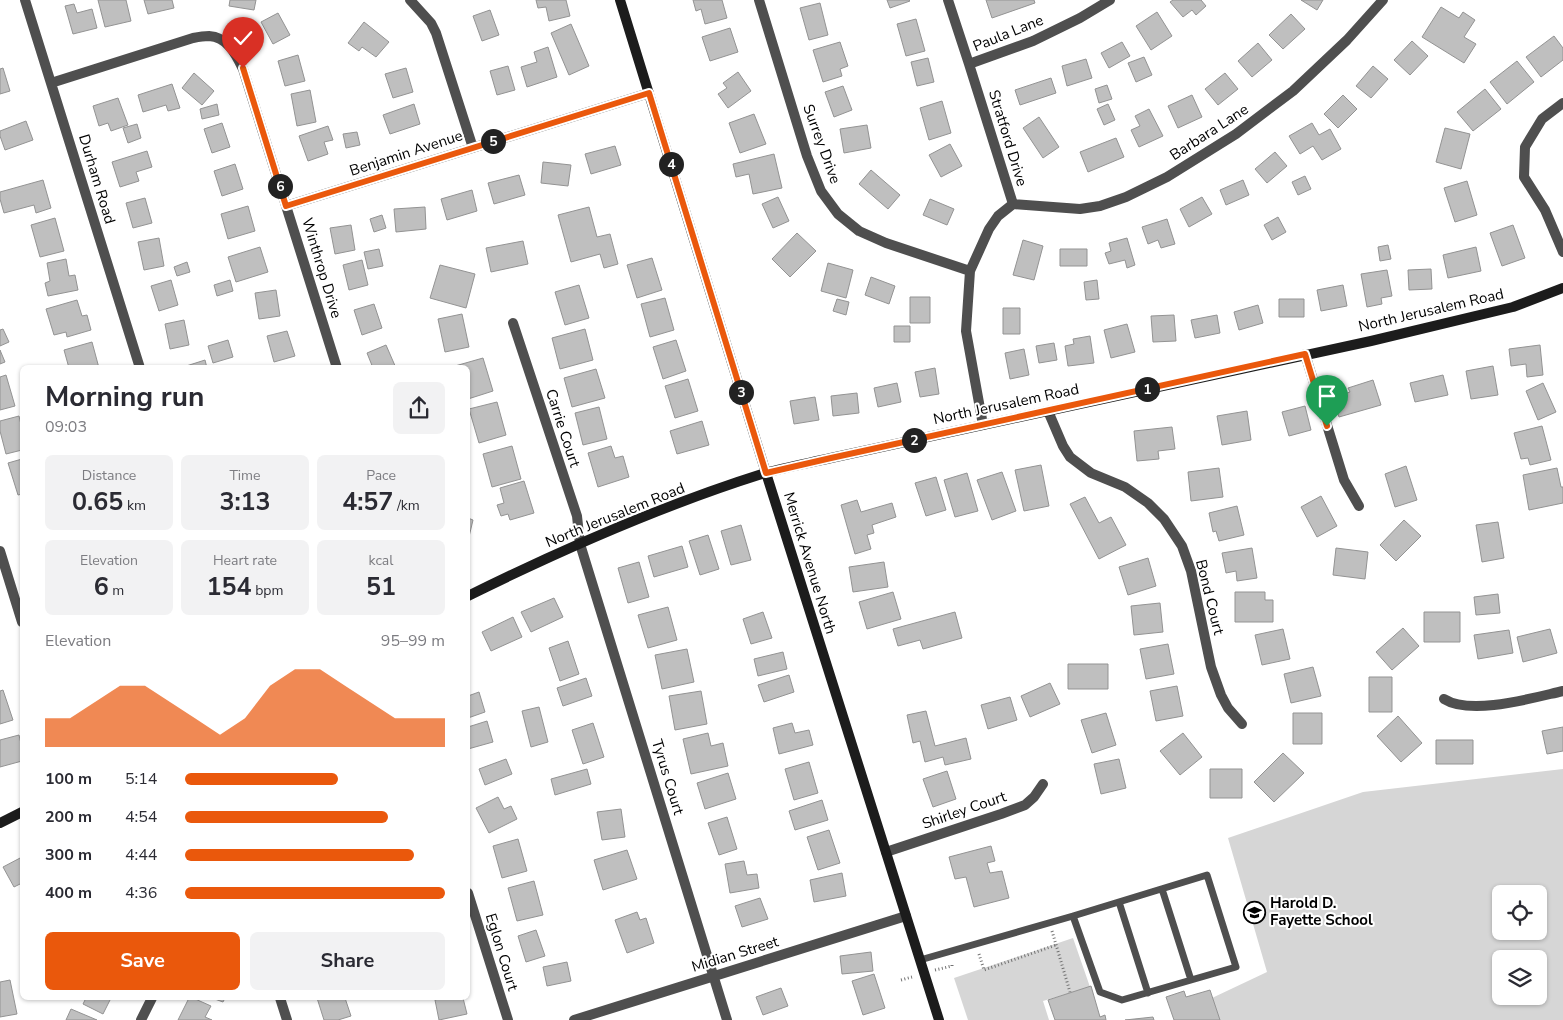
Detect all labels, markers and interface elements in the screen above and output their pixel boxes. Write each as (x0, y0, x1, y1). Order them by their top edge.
street label: Paula Lane (970, 10, 1046, 56)
pin (222, 17, 264, 68)
icon: check (229, 24, 257, 52)
street label: Stratford Drive (984, 87, 1032, 189)
street label: Barbara Lane (1166, 99, 1252, 165)
street label: Surrey Drive (798, 101, 846, 187)
street label: Benjamin Avenue (347, 125, 465, 181)
pin: 5 (480, 128, 506, 154)
street label: Durham Road (74, 132, 120, 226)
text: 5 (489, 132, 498, 151)
pin: 4 (658, 152, 684, 176)
text: 4 (667, 155, 676, 174)
pin: 6 (268, 174, 292, 198)
text: 6 (276, 177, 285, 196)
street label: Winthrop Drive (297, 215, 347, 321)
street label: North Jerusalem Road (1356, 284, 1506, 336)
pin (1306, 375, 1348, 426)
pin: 1 (1134, 376, 1160, 402)
text: Morning run (45, 378, 204, 416)
street label: North Jerusalem Road (931, 379, 1081, 429)
pin: 3 (728, 380, 754, 404)
text: 1 (1143, 380, 1152, 399)
button: share (393, 382, 445, 434)
icon: arrive (1313, 382, 1341, 410)
text: 3 (737, 383, 746, 402)
street label: Carrie Court (541, 386, 585, 470)
text: 09:03 (45, 416, 87, 438)
pin: 2 (902, 428, 926, 452)
text: 2 (910, 431, 919, 450)
text: Distance (82, 466, 136, 485)
text: Time (229, 466, 261, 485)
text: Pace (366, 466, 396, 485)
street label: North Jerusalem Road (542, 478, 688, 552)
text: 0.65 (72, 485, 123, 519)
text: 3:13 (219, 485, 271, 519)
text: 4:57 (342, 485, 393, 519)
street label: Merrick Avenue North (779, 490, 841, 636)
text: km (123, 496, 146, 515)
text: /km (393, 496, 420, 515)
text: Elevation (80, 551, 138, 570)
text: Heart rate (213, 551, 277, 570)
text: kcal (369, 551, 393, 570)
street label: Bond Court (1191, 557, 1229, 637)
text: 6 (94, 570, 109, 604)
text: 154 (207, 570, 252, 604)
text: 51 (366, 570, 396, 604)
text: m (109, 581, 124, 600)
text: bpm (252, 581, 283, 600)
text: Elevation (45, 630, 111, 652)
text: 95–99 m (381, 630, 445, 652)
street label: Tyrus Court (647, 737, 689, 818)
text: 100 m (45, 768, 92, 790)
text: 5:14 (125, 768, 157, 790)
street label: Shirley Court (919, 786, 1009, 834)
text: 200 m (45, 806, 92, 828)
text: 4:54 (125, 806, 157, 828)
text: 300 m (45, 844, 92, 866)
text: 4:44 (125, 844, 157, 866)
text: 400 m (45, 882, 92, 904)
text: 4:36 (125, 882, 157, 904)
map controls (1492, 885, 1547, 1005)
button: locate (1492, 885, 1547, 940)
place label: Harold D. Fayette School (1270, 893, 1373, 930)
school or university icon: Harold D. Fayette School (1242, 900, 1266, 924)
street label: Eglon Court (481, 911, 523, 994)
street label: Midian Street (689, 931, 782, 977)
button: Save (45, 932, 240, 990)
button: Share (250, 932, 445, 990)
button: layers (1492, 950, 1547, 1005)

